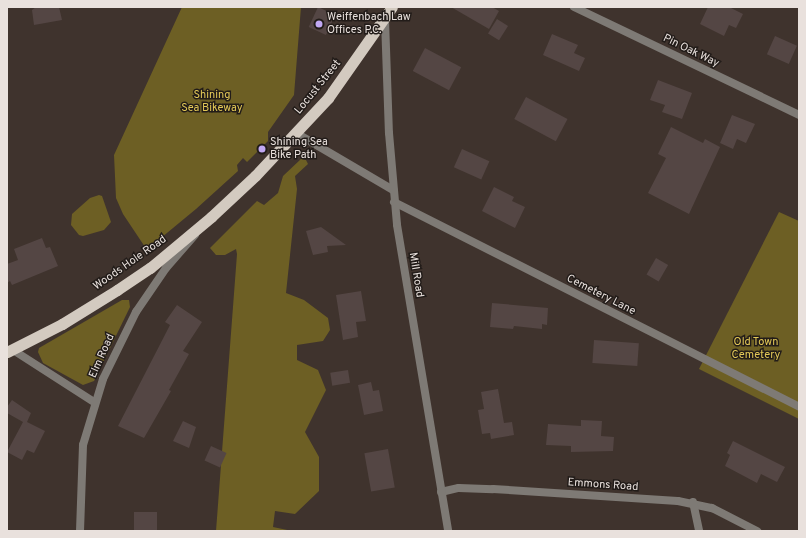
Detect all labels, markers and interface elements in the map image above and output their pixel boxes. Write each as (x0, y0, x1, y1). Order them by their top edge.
place label: Weiffenbach Law Offices P.C. (327, 11, 411, 37)
marker: Weiffenbach Law Offices P.C. (314, 19, 324, 29)
street label: Pin Oak Way (661, 32, 721, 70)
street label: Locust Street (292, 57, 344, 117)
park label: Shining Sea Bikeway (181, 89, 243, 115)
place label: Shining Sea Bike Path (270, 136, 328, 162)
marker: Shining Sea Bike Path (257, 144, 267, 154)
street label: Woods Hole Road (91, 233, 169, 293)
street label: Mill Road (406, 252, 426, 298)
street label: Cemetery Lane (564, 272, 638, 318)
street label: Elm Road (86, 332, 118, 380)
park label: Old Town Cemetery (732, 336, 780, 362)
street label: Emmons Road (567, 476, 639, 494)

